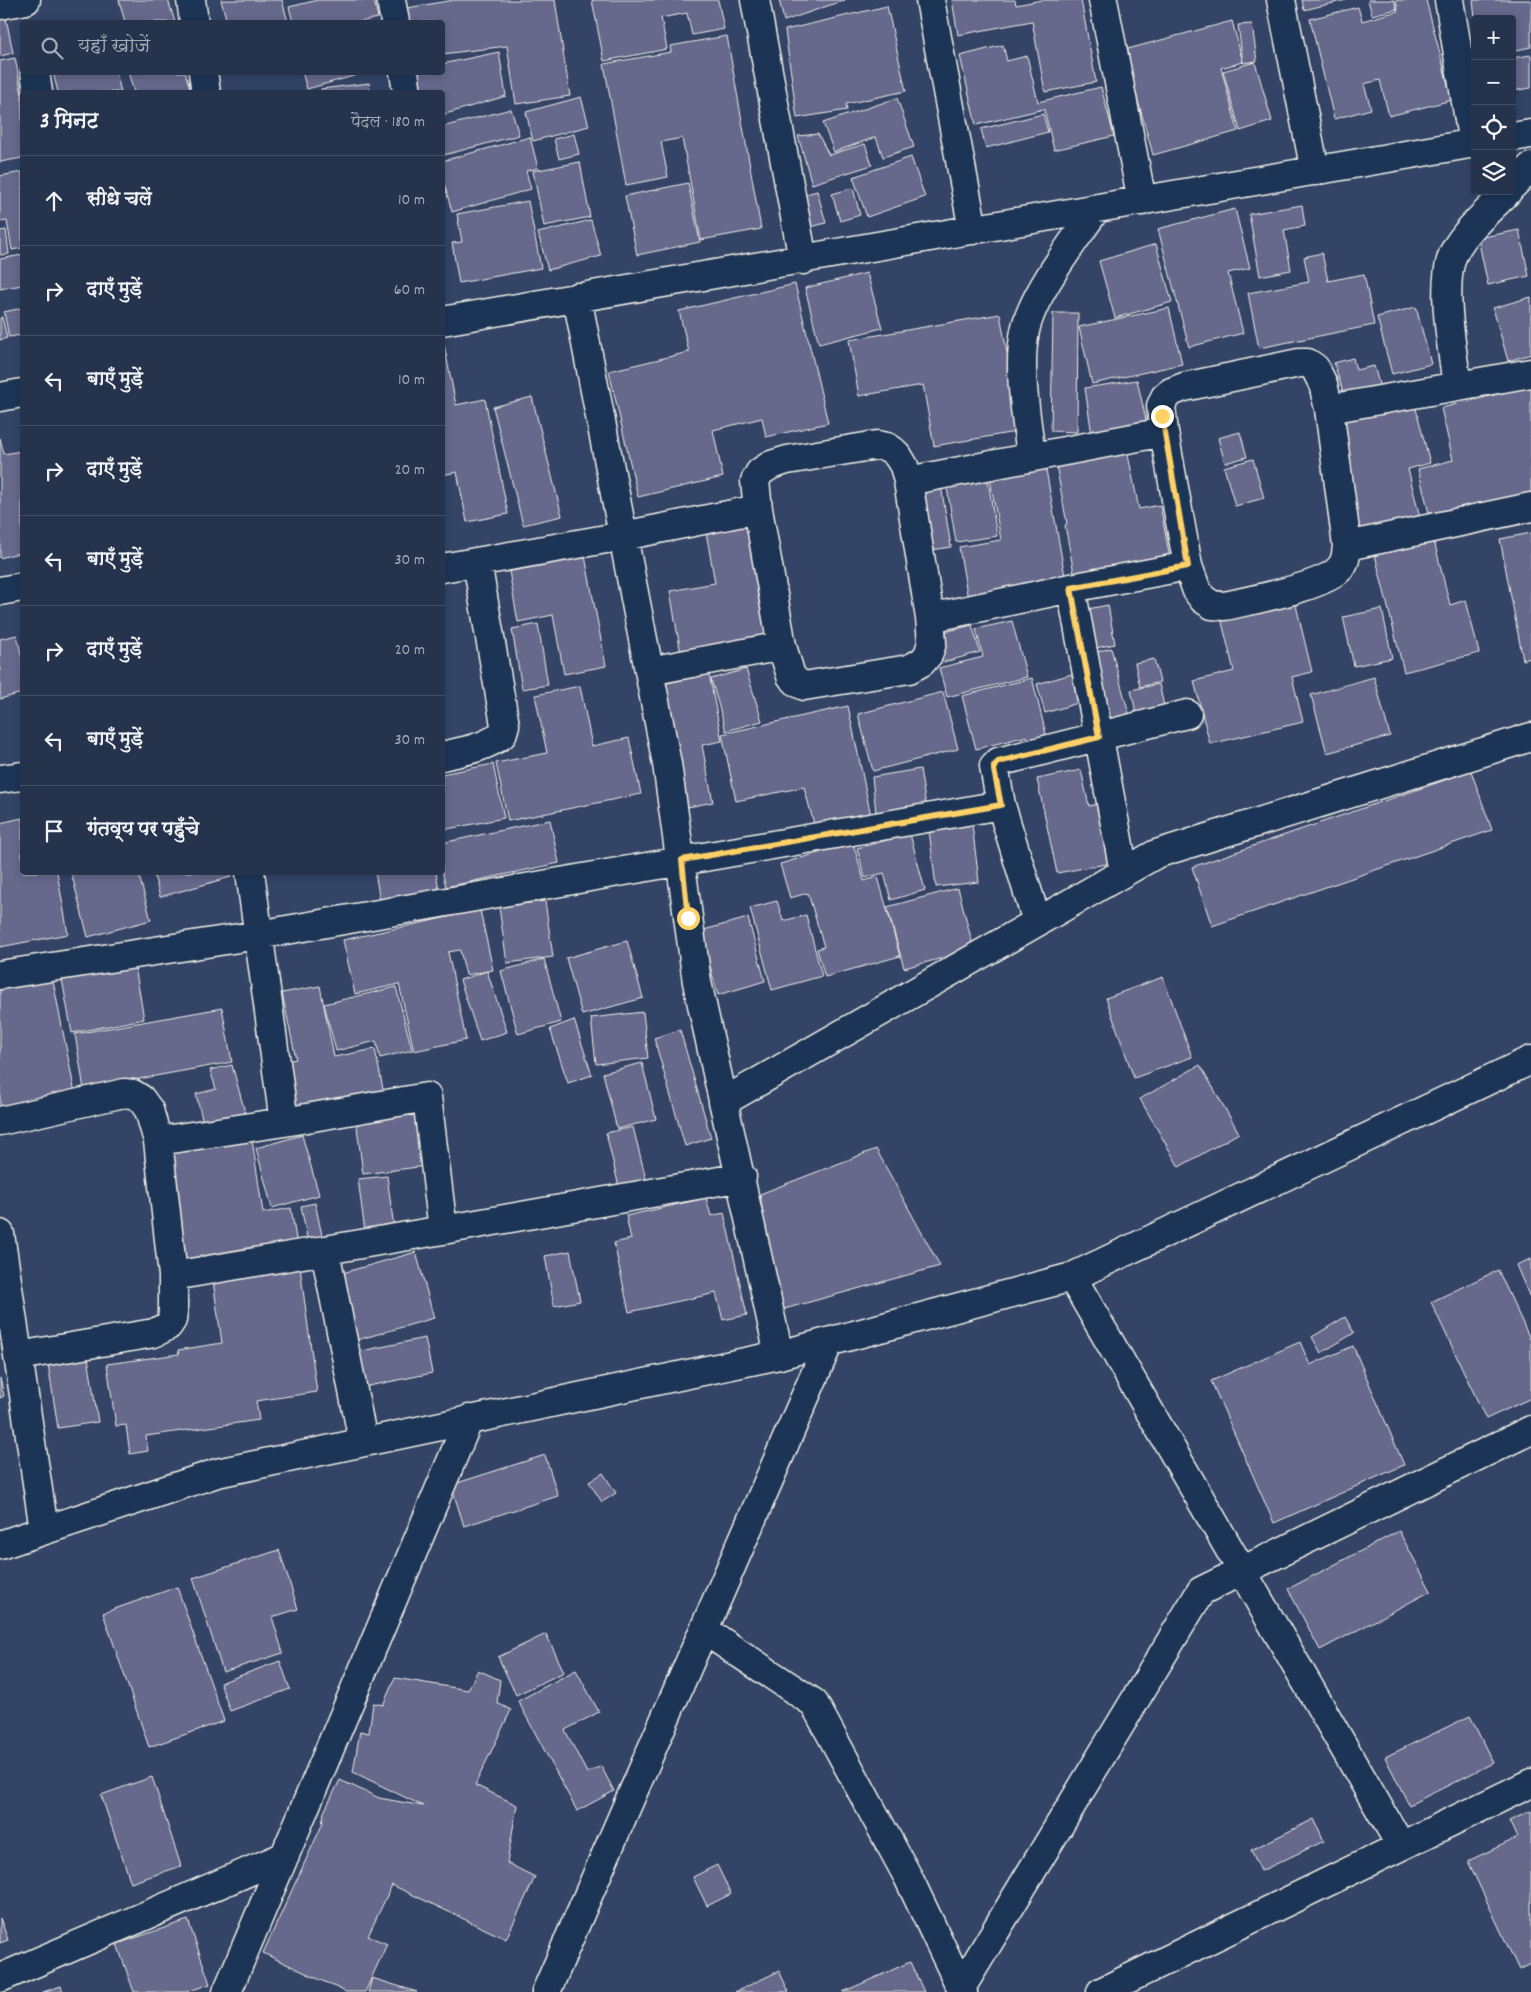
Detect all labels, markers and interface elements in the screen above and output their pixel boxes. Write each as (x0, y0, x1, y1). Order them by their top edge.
map controls (1471, 15, 1516, 195)
button: + (1471, 15, 1516, 60)
search box (20, 20, 445, 75)
icon: search (38, 34, 66, 62)
text: यहाँ खोजें (78, 34, 150, 61)
button: − (1471, 60, 1516, 105)
button: locate (1471, 105, 1516, 150)
text: 3 मिनट (40, 108, 98, 138)
text: पैदल · 180 m (351, 111, 425, 134)
button: layers (1471, 150, 1516, 195)
icon: ahead (40, 187, 68, 215)
text: सीधे चलें (87, 187, 152, 214)
text: 10 m (398, 189, 425, 212)
icon: right (40, 277, 68, 305)
text: दाएँ मुड़ें (87, 277, 142, 304)
text: 60 m (394, 279, 425, 302)
icon: left (40, 367, 68, 395)
text: बाएँ मुड़ें (87, 367, 143, 394)
text: 10 m (398, 369, 425, 392)
route end (1151, 405, 1174, 428)
icon: right (40, 457, 68, 485)
text: दाएँ मुड़ें (87, 457, 142, 484)
text: 20 m (395, 459, 425, 482)
icon: left (40, 547, 68, 575)
text: बाएँ मुड़ें (87, 547, 143, 574)
text: 30 m (395, 549, 425, 572)
icon: right (40, 637, 68, 665)
text: दाएँ मुड़ें (87, 637, 142, 664)
text: 20 m (395, 639, 425, 662)
icon: left (40, 727, 68, 755)
text: बाएँ मुड़ें (87, 727, 143, 754)
text: 30 m (395, 729, 425, 752)
icon: arrive (40, 817, 68, 845)
text: गंतव्य पर पहुँचे (87, 817, 199, 844)
route start (677, 907, 700, 930)

